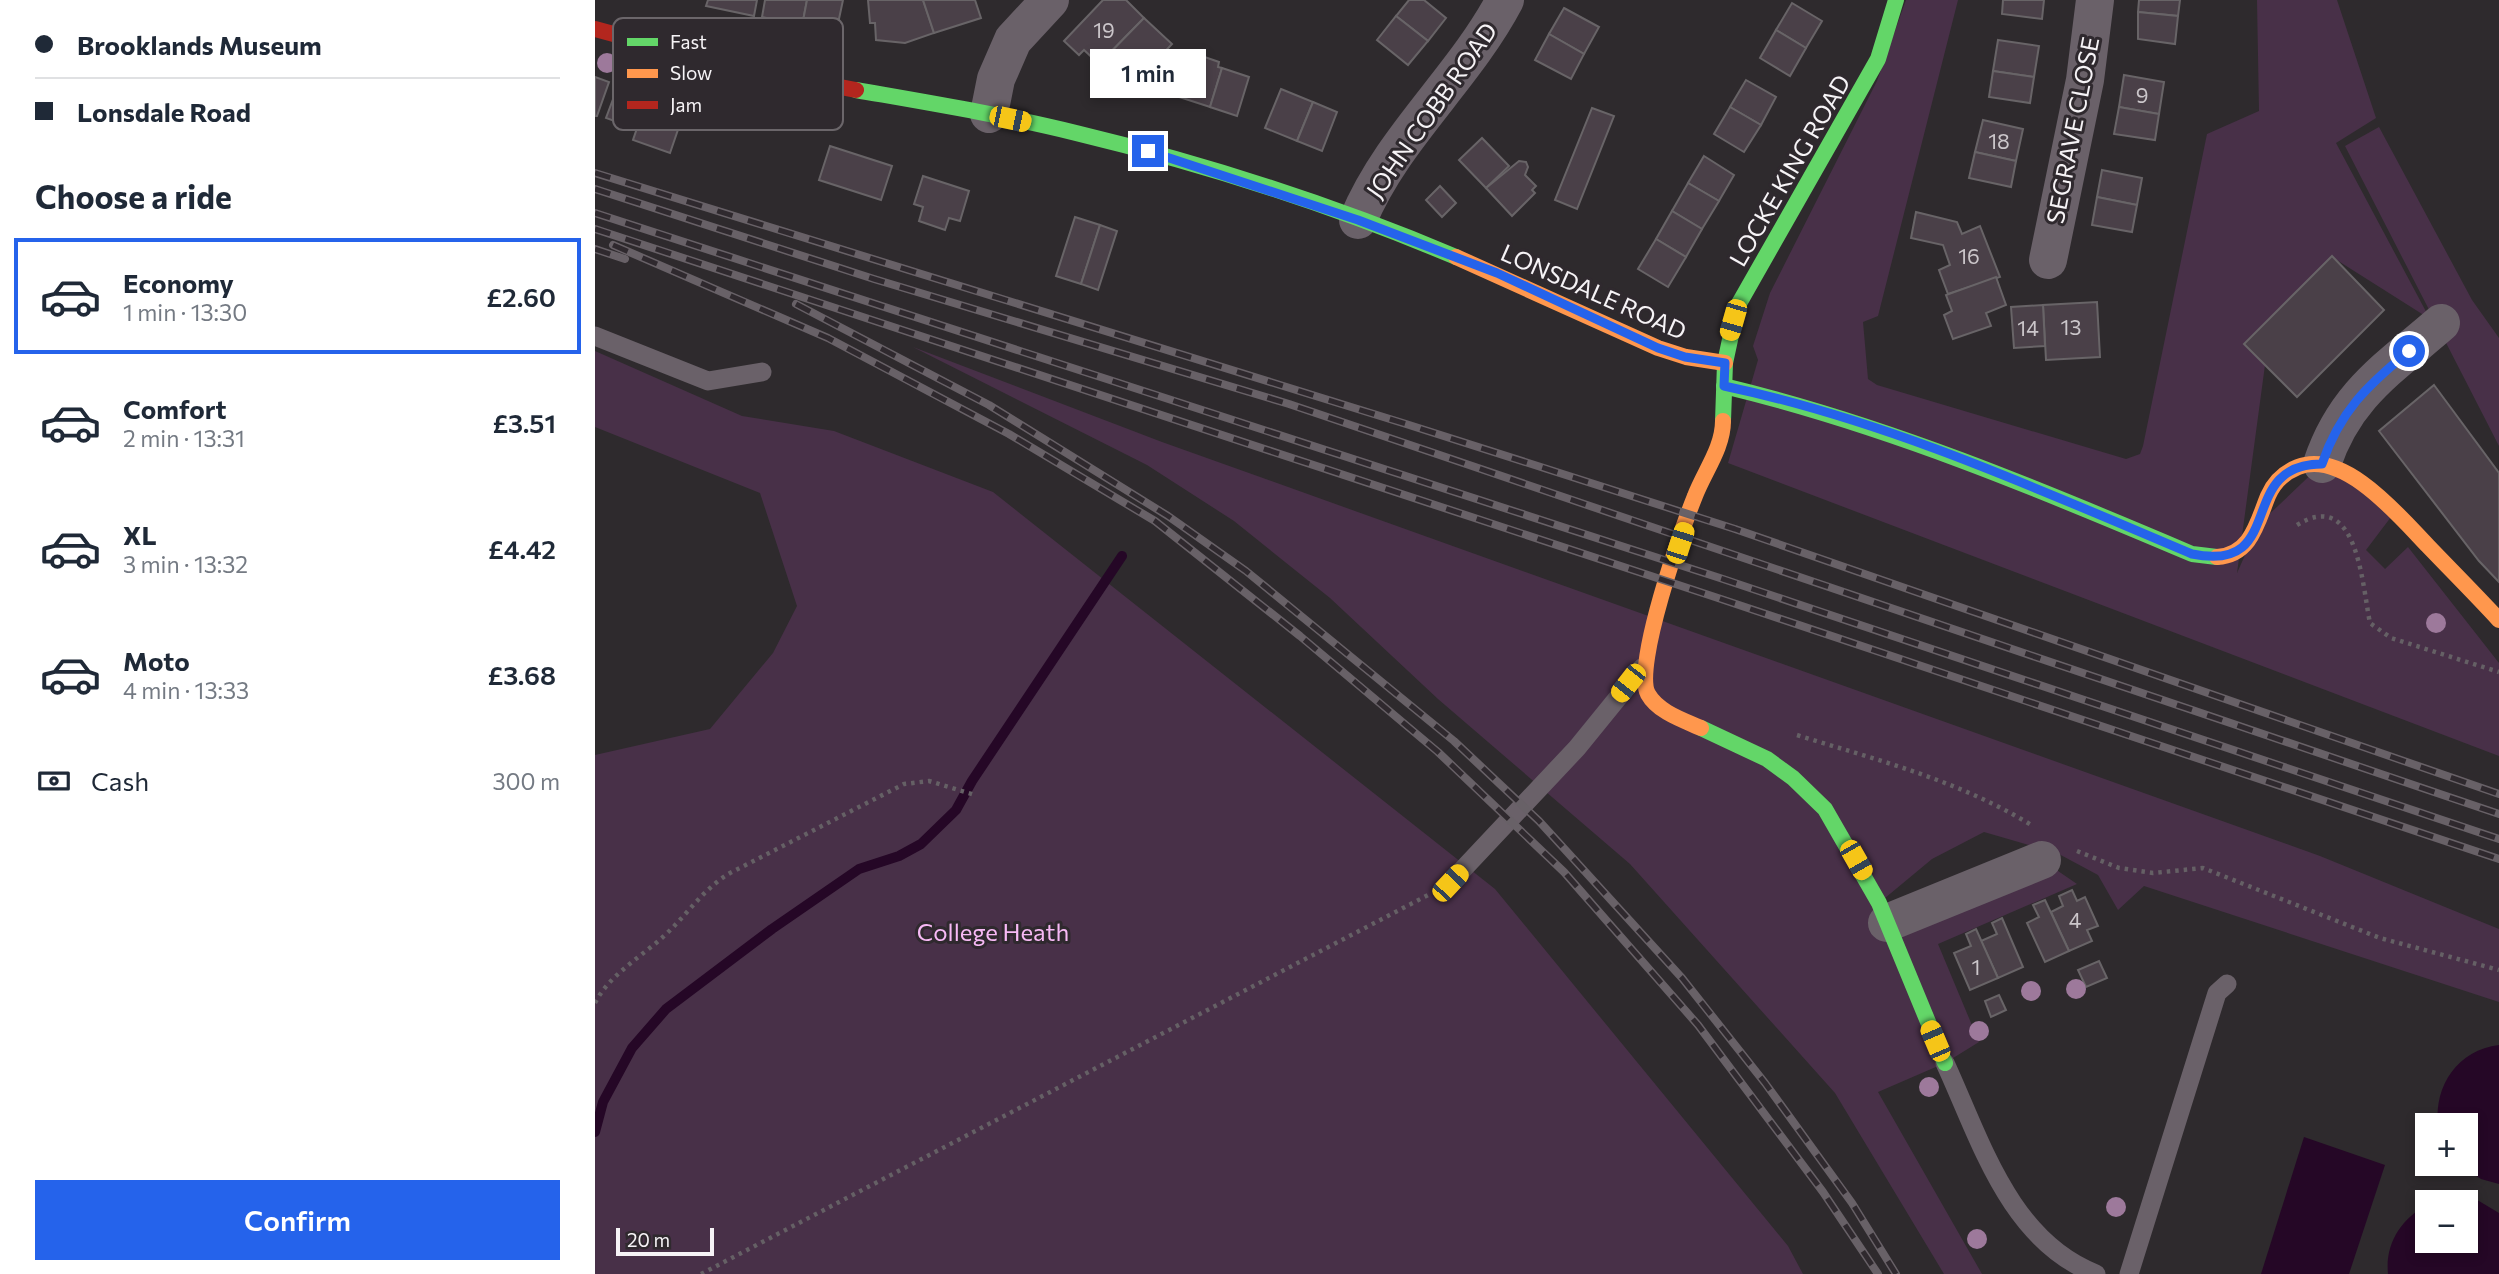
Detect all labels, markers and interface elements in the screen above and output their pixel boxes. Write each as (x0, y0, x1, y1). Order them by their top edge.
house number: 19 (1093, 17, 1115, 42)
street label: JOHN COBB ROAD (1360, 17, 1502, 203)
legend (613, 18, 843, 130)
text: Brooklands Museum (77, 29, 322, 60)
text: Fast (670, 30, 707, 53)
street label: SEGRAVE CLOSE (2040, 34, 2104, 226)
callout: 1 min (1090, 50, 1206, 99)
text: 1 min (1121, 59, 1175, 87)
text: Slow (670, 61, 712, 84)
street label: LOCKE KING ROAD (1722, 69, 1856, 271)
house number: 9 (2136, 82, 2148, 107)
text: Jam (670, 93, 702, 116)
text: Lonsdale Road (77, 96, 251, 127)
car (988, 104, 1033, 134)
house number: 18 (1988, 128, 2010, 153)
route end (1132, 135, 1164, 167)
text: Choose a ride (35, 176, 232, 216)
street label: LONSDALE ROAD (1497, 237, 1691, 345)
house number: 16 (1958, 243, 1980, 268)
icon: car (39, 265, 102, 328)
text: Economy (123, 267, 234, 298)
text: £2.60 (486, 281, 556, 312)
car (1718, 297, 1749, 343)
text: 1 min · 13:30 (123, 298, 247, 326)
house number: 13 (2061, 314, 2081, 339)
house number: 14 (2017, 315, 2039, 340)
route start (2393, 335, 2425, 367)
icon: car (39, 391, 102, 454)
text: Comfort (123, 393, 226, 424)
text: £3.51 (492, 407, 556, 438)
text: 2 min · 13:31 (123, 424, 245, 452)
icon: car (39, 517, 102, 580)
text: XL (123, 519, 157, 550)
car (1664, 520, 1697, 566)
text: £4.42 (488, 533, 556, 564)
text: 3 min · 13:32 (123, 550, 248, 578)
icon: car (39, 643, 102, 706)
text: Moto (123, 645, 190, 676)
text: £3.68 (488, 659, 556, 690)
car (1607, 660, 1650, 706)
text: 4 min · 13:33 (123, 676, 249, 704)
icon: cash (35, 762, 73, 800)
text: Cash (91, 765, 149, 796)
text: 300 m (492, 767, 560, 795)
car (1837, 837, 1876, 883)
car (1428, 860, 1473, 906)
house number: 4 (2069, 907, 2082, 932)
park label: College Heath (917, 917, 1069, 946)
house number: 1 (1972, 954, 1980, 979)
car (1918, 1018, 1953, 1064)
map controls (2415, 1113, 2478, 1253)
button: + (2415, 1113, 2478, 1176)
button: Confirm (35, 1180, 560, 1260)
button: − (2415, 1190, 2478, 1253)
scale bar (616, 1225, 714, 1257)
text: 20 m (627, 1228, 670, 1251)

